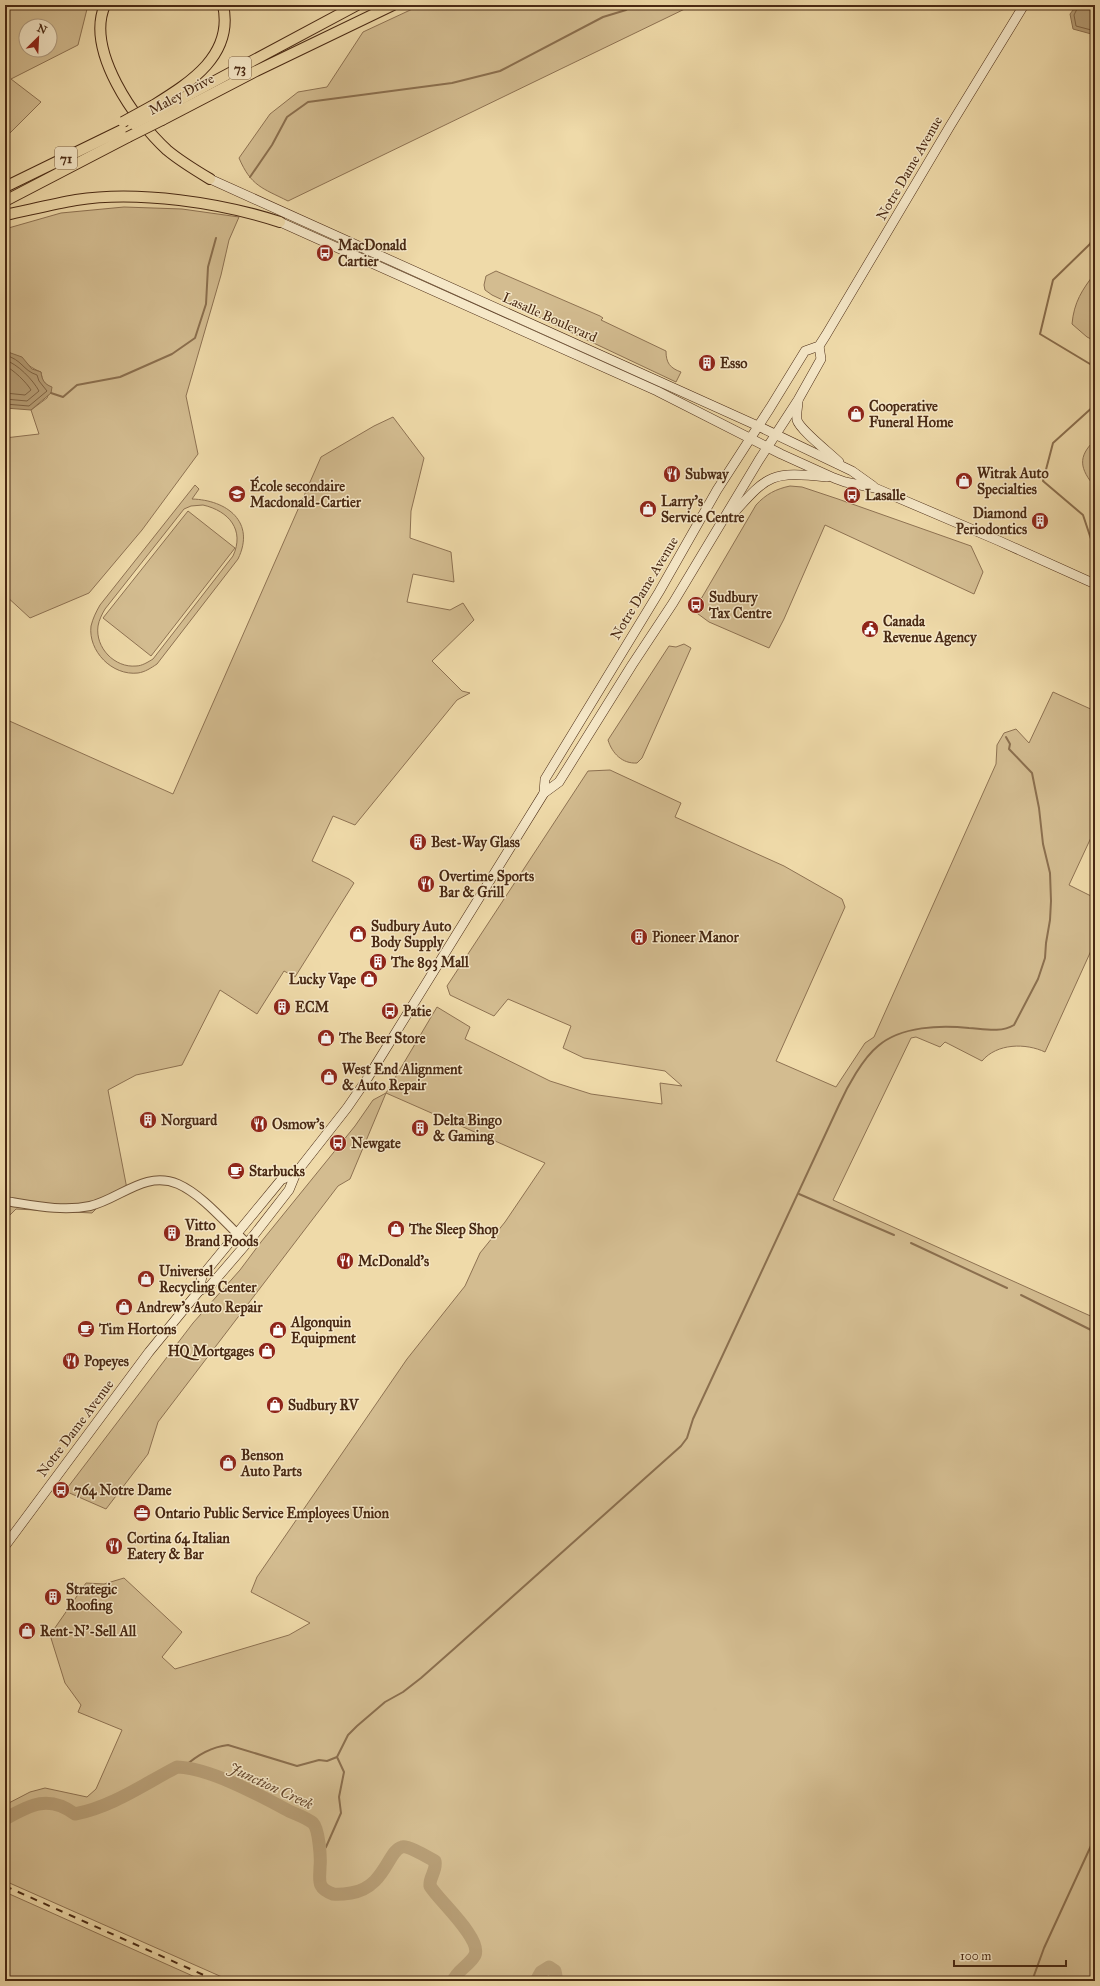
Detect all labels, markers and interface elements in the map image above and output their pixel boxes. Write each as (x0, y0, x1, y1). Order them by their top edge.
north arrow (18, 18, 58, 58)
text: N (35, 21, 49, 37)
road number: 73 (229, 57, 251, 79)
street label: Maley Drive (146, 70, 217, 119)
street label: Notre Dame Avenue (873, 113, 946, 223)
road number: 71 (55, 147, 77, 169)
place label: MacDonald Cartier (338, 237, 408, 270)
bus stop icon: MacDonald Cartier (315, 243, 335, 263)
street label: Lasalle Boulevard (500, 289, 600, 346)
building icon: Esso (697, 353, 717, 373)
place label: Esso (720, 355, 747, 372)
place label: Cooperative Funeral Home (869, 398, 954, 431)
shop icon: Cooperative Funeral Home (846, 404, 866, 424)
restaurant icon: Subway (662, 464, 682, 484)
place label: Witrak Auto Specialties (977, 465, 1049, 499)
place label: Subway (685, 466, 730, 484)
shop icon: Witrak Auto Specialties (954, 471, 974, 491)
place label: École secondaire Macdonald-Cartier (250, 476, 362, 511)
school or university icon: École secondaire Macdonald-Cartier (227, 484, 247, 504)
bus stop icon: Lasalle (842, 485, 862, 505)
place label: Lasalle (865, 487, 906, 504)
place label: Larry's Service Centre (661, 493, 745, 526)
shop icon: Larry's Service Centre (638, 499, 658, 519)
place label: Diamond Periodontics (956, 505, 1028, 538)
building icon: Diamond Periodontics (1030, 511, 1050, 531)
street label: Notre Dame Avenue (607, 533, 682, 643)
place label: Sudbury Tax Centre (708, 589, 772, 622)
bus stop icon: Sudbury Tax Centre (686, 595, 706, 615)
place label: Canada Revenue Agency (883, 613, 978, 647)
public building icon: Canada Revenue Agency (860, 619, 880, 639)
building icon: Best-Way Glass (408, 832, 428, 852)
place label: Best-Way Glass (431, 834, 520, 852)
place label: Overtime Sports Bar & Grill (439, 868, 534, 901)
restaurant icon: Overtime Sports Bar & Grill (416, 874, 436, 894)
place label: Sudbury Auto Body Supply (371, 918, 451, 952)
shop icon: Sudbury Auto Body Supply (348, 924, 368, 944)
building icon: Pioneer Manor (629, 927, 649, 947)
place label: Pioneer Manor (652, 929, 739, 946)
building icon: The 893 Mall (368, 952, 388, 972)
place label: The 893 Mall (390, 954, 470, 972)
shop icon: Lucky Vape (359, 969, 379, 989)
place label: Lucky Vape (289, 971, 356, 989)
building icon: ECM (272, 997, 292, 1017)
place label: ECM (295, 999, 330, 1016)
bus stop icon: Patie (380, 1001, 400, 1021)
place label: Patie (403, 1003, 431, 1020)
shop icon: The Beer Store (316, 1028, 336, 1048)
place label: The Beer Store (338, 1030, 426, 1047)
place label: West End Alignment & Auto Repair (342, 1061, 463, 1095)
shop icon: West End Alignment & Auto Repair (319, 1067, 339, 1087)
building icon: Norguard (138, 1110, 158, 1130)
place label: Norguard (161, 1112, 218, 1130)
place label: Delta Bingo & Gaming (433, 1112, 502, 1146)
restaurant icon: Osmow's (249, 1114, 269, 1134)
place label: Osmow's (272, 1116, 324, 1133)
building icon: Delta Bingo & Gaming (410, 1118, 430, 1138)
bus stop icon: Newgate (328, 1133, 348, 1153)
place label: Newgate (351, 1135, 401, 1153)
cafe icon: Starbucks (226, 1161, 246, 1181)
place label: Starbucks (249, 1163, 305, 1180)
place label: Vitto Brand Foods (184, 1217, 258, 1250)
shop icon: The Sleep Shop (386, 1219, 406, 1239)
place label: The Sleep Shop (408, 1221, 499, 1239)
building icon: Vitto Brand Foods (162, 1223, 182, 1243)
restaurant icon: McDonald's (335, 1251, 355, 1271)
place label: McDonald's (358, 1253, 429, 1270)
place label: Universel Recycling Center (159, 1263, 257, 1297)
shop icon: Universel Recycling Center (136, 1269, 156, 1289)
shop icon: Andrew's Auto Repair (114, 1297, 134, 1317)
place label: Andrew's Auto Repair (136, 1299, 263, 1317)
place label: Algonquin Equipment (290, 1314, 356, 1348)
cafe icon: Tim Hortons (76, 1319, 96, 1339)
shop icon: Algonquin Equipment (268, 1320, 288, 1340)
place label: Tim Hortons (98, 1321, 176, 1338)
shop icon: HQ Mortgages (257, 1341, 277, 1361)
place label: HQ Mortgages (168, 1343, 254, 1361)
restaurant icon: Popeyes (61, 1351, 81, 1371)
place label: Popeyes (84, 1353, 129, 1371)
street label: Notre Dame Avenue (33, 1376, 118, 1480)
shop icon: Sudbury RV (265, 1395, 285, 1415)
place label: Sudbury RV (288, 1397, 360, 1415)
place label: Benson Auto Parts (240, 1447, 302, 1480)
shop icon: Benson Auto Parts (218, 1453, 238, 1473)
bus stop icon: 764 Notre Dame (51, 1480, 71, 1500)
place label: 764 Notre Dame (74, 1482, 172, 1500)
office icon: Ontario Public Service Employees Union (132, 1503, 152, 1523)
place label: Ontario Public Service Employees Union (155, 1505, 389, 1523)
place label: Cortina 64 Italian Eatery & Bar (127, 1530, 230, 1564)
restaurant icon: Cortina 64 Italian Eatery & Bar (104, 1536, 124, 1556)
place label: Strategic Roofing (66, 1581, 117, 1615)
building icon: Strategic Roofing (43, 1587, 63, 1607)
shop icon: Rent-N'-Sell All (17, 1621, 37, 1641)
place label: Rent-N'-Sell All (40, 1623, 138, 1640)
water label: Junction Creek (225, 1758, 316, 1813)
scale bar (954, 1942, 1066, 1968)
text: 100 m (960, 1949, 991, 1963)

